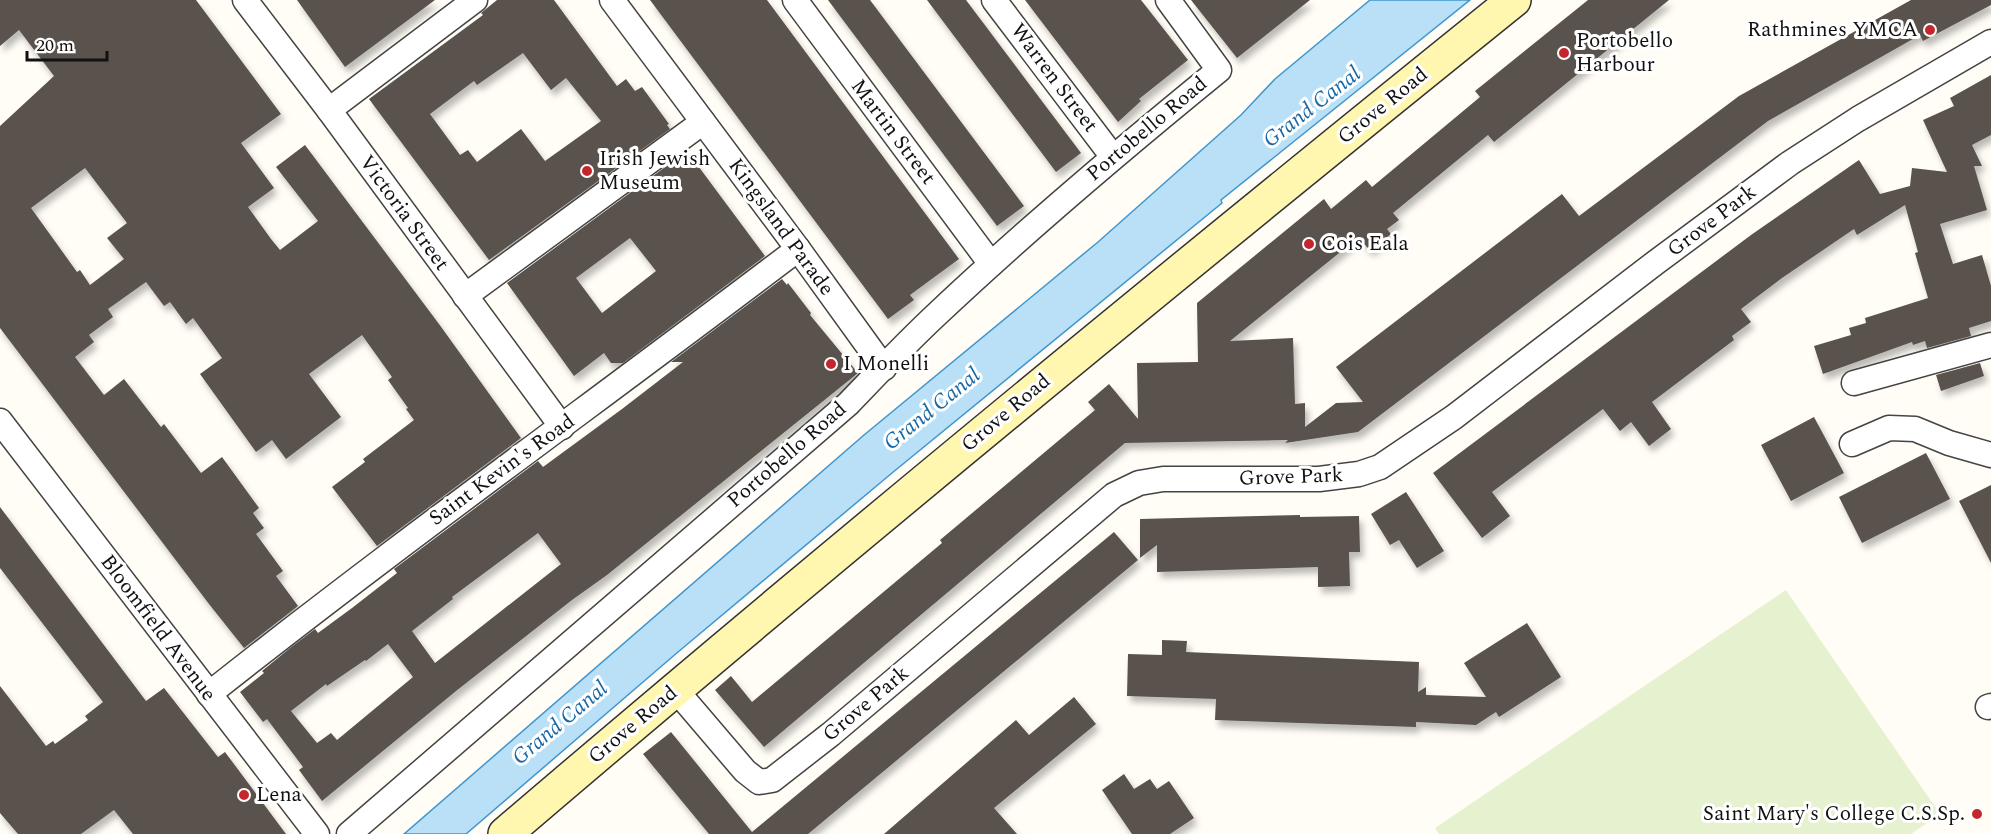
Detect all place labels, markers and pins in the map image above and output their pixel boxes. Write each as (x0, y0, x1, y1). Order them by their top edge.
place label: Rathmines YMCA (1747, 14, 1918, 46)
marker: Rathmines YMCA (1923, 23, 1937, 37)
place label: Portobello Harbour (1576, 25, 1673, 81)
marker: Portobello Harbour (1557, 46, 1571, 60)
place label: Irish Jewish Museum (599, 143, 710, 199)
marker: Irish Jewish Museum (580, 164, 594, 178)
place label: Cois Eala (1321, 228, 1410, 260)
marker: Cois Eala (1302, 237, 1316, 251)
place label: I Monelli (843, 348, 929, 380)
marker: I Monelli (824, 357, 838, 371)
place label: Lena (256, 779, 303, 811)
marker: Lena (237, 788, 251, 802)
place label: Saint Mary's College C.S.Sp. (1703, 798, 1965, 830)
marker: Saint Mary's College C.S.Sp. (1970, 807, 1984, 821)

